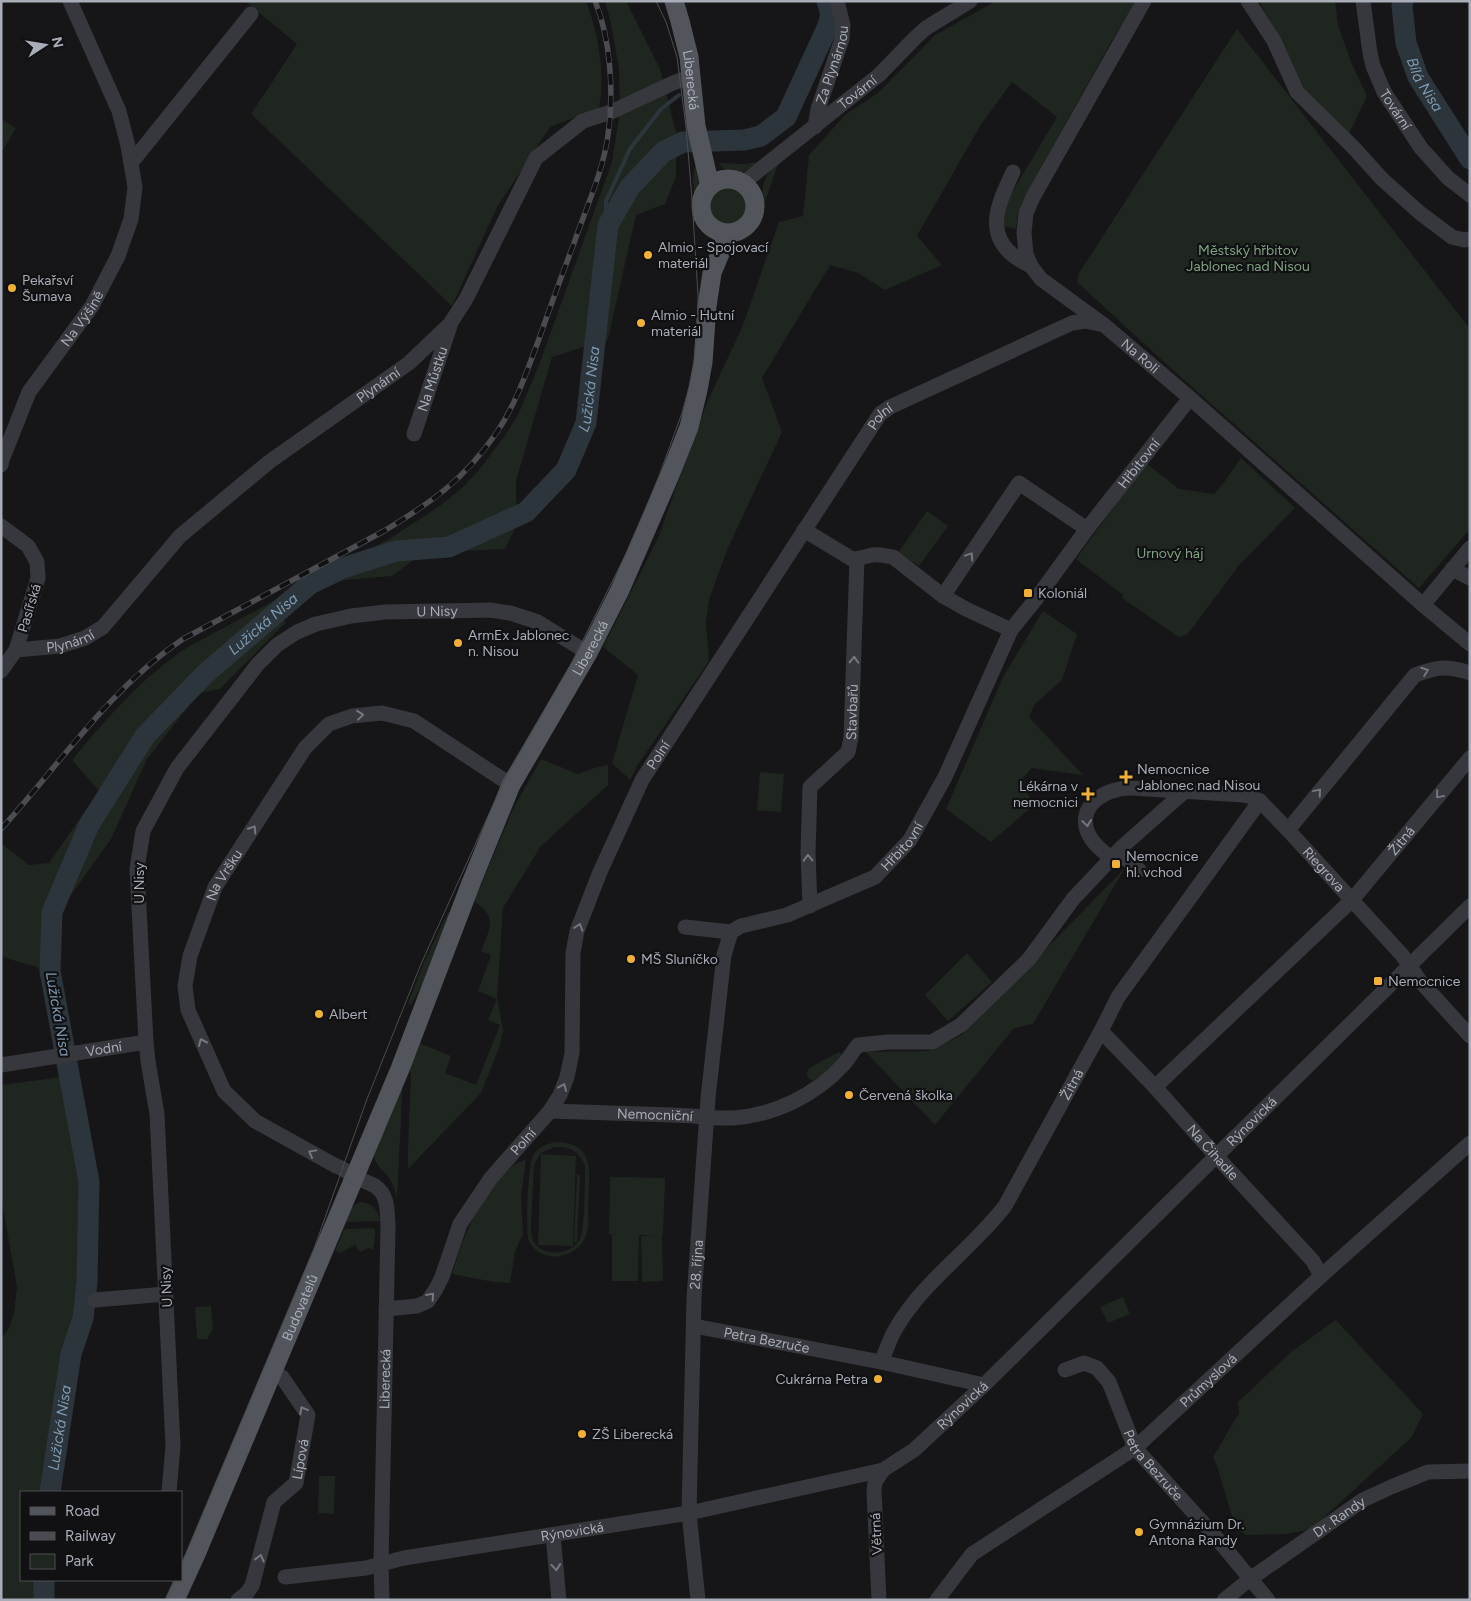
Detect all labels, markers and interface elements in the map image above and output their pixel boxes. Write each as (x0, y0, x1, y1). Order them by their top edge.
north arrow (20, 20, 70, 70)
street label: Za Plynárnou (812, 25, 852, 106)
text: N (48, 35, 67, 49)
street label: Liberecká (679, 48, 702, 111)
water label: Bílá Nisa (1403, 55, 1447, 115)
street label: Tovární (835, 72, 881, 113)
street label: Tovární (1376, 86, 1415, 134)
place label: Almio - Spojovací materiál (658, 239, 769, 272)
park label: Městský hřbitov Jablonec nad Nisou (1186, 242, 1310, 275)
marker: Almio - Spojovací materiál (642, 249, 654, 261)
place label: Pekařsví Šumava (22, 272, 74, 305)
marker: Pekařsví Šumava (6, 282, 18, 294)
street label: Na Výšině (57, 288, 108, 350)
place label: Almio - Hutní materiál (651, 307, 735, 340)
marker: Almio - Hutní materiál (635, 317, 647, 329)
street label: Na Roli (1117, 335, 1163, 377)
street label: Na Můstku (414, 344, 452, 414)
water label: Lužická Nisa (574, 345, 603, 435)
street label: Plynární (353, 364, 404, 406)
street label: Polní (864, 399, 897, 433)
street label: Hřbitovní (1114, 435, 1164, 492)
park label: Urnový háj (1136, 545, 1204, 562)
one-way arrow (964, 552, 973, 562)
street label: Pasířská (14, 582, 45, 634)
place label: Koloniál (1038, 585, 1087, 602)
marker: Koloniál (1022, 587, 1034, 599)
water label: Lužická Nisa (225, 589, 302, 659)
street label: U Nisy (416, 603, 458, 620)
street label: Liberecká (569, 618, 612, 679)
street label: Plynární (45, 626, 98, 656)
place label: ArmEx Jablonec n. Nisou (468, 627, 570, 660)
marker: ArmEx Jablonec n. Nisou (452, 637, 464, 649)
one-way arrow (848, 655, 859, 663)
one-way arrow (1421, 667, 1429, 677)
street label: Stavbařů (843, 684, 862, 740)
one-way arrow (356, 710, 364, 721)
street label: Polní (643, 737, 674, 773)
place label: Nemocnice Jablonec nad Nisou (1137, 761, 1260, 794)
marker: Nemocnice Jablonec nad Nisou (1119, 770, 1133, 784)
place label: Lékárna v nemocnici (1013, 778, 1079, 811)
marker: Lékárna v nemocnici (1082, 788, 1094, 800)
one-way arrow (1313, 789, 1321, 798)
one-way arrow (1436, 789, 1444, 798)
street label: Hřbitovní (877, 819, 928, 875)
one-way arrow (1081, 820, 1092, 828)
street label: Žitná (1385, 823, 1419, 859)
one-way arrow (247, 825, 256, 834)
street label: Riegrova (1299, 844, 1348, 896)
street label: Na Vršku (203, 846, 246, 903)
place label: Nemocnice hl. vchod (1126, 848, 1199, 881)
one-way arrow (803, 853, 813, 861)
marker: Nemocnice hl. vchod (1110, 858, 1122, 870)
street label: U Nisy (131, 862, 148, 904)
one-way arrow (574, 923, 584, 932)
place label: MŠ Sluníčko (641, 951, 718, 968)
marker: MŠ Sluníčko (625, 953, 637, 965)
water label: Lužická Nisa (42, 970, 74, 1058)
place label: Nemocnice (1388, 973, 1461, 990)
marker: Nemocnice (1372, 975, 1384, 987)
place label: Albert (329, 1006, 367, 1023)
marker: Albert (313, 1008, 325, 1020)
street label: Vodní (84, 1038, 124, 1060)
one-way arrow (198, 1038, 208, 1047)
street label: Žitná (1057, 1066, 1087, 1103)
one-way arrow (557, 1083, 567, 1092)
place label: Červená školka (859, 1087, 953, 1104)
marker: Červená školka (843, 1089, 855, 1101)
street label: Rýnovická (1223, 1093, 1280, 1150)
street label: Nemocniční (617, 1105, 694, 1125)
street label: Na Čihadle (1183, 1121, 1242, 1184)
street label: Polní (507, 1124, 540, 1159)
one-way arrow (308, 1149, 317, 1159)
street label: 28. října (687, 1239, 707, 1290)
street label: U Nisy (157, 1265, 176, 1308)
street label: Budovatelů (279, 1272, 322, 1344)
one-way arrow (425, 1292, 434, 1301)
street label: Petra Bezruče (722, 1324, 811, 1357)
street label: Liberecká (376, 1349, 394, 1409)
street label: Průmyslová (1177, 1350, 1241, 1411)
place label: Cukrárna Petra (776, 1371, 868, 1388)
marker: Cukrárna Petra (872, 1373, 884, 1385)
street label: Rýnovická (934, 1377, 992, 1433)
water label: Lužická Nisa (44, 1384, 75, 1472)
one-way arrow (299, 1407, 309, 1416)
place label: ZŠ Liberecká (592, 1426, 673, 1443)
street label: Petra Bezruče (1120, 1427, 1187, 1505)
marker: ZŠ Liberecká (576, 1428, 588, 1440)
street label: Lípová (289, 1438, 313, 1481)
legend (20, 1491, 182, 1581)
street label: Dr. Randy (1310, 1493, 1369, 1541)
text: Road (65, 1502, 100, 1520)
street label: Větrná (867, 1512, 886, 1556)
place label: Gymnázium Dr. Antona Randy (1149, 1516, 1245, 1549)
street label: Rýnovická (539, 1519, 605, 1545)
marker: Gymnázium Dr. Antona Randy (1133, 1526, 1145, 1538)
text: Railway (65, 1527, 116, 1545)
text: Park (65, 1552, 94, 1570)
one-way arrow (254, 1555, 264, 1563)
one-way arrow (550, 1564, 561, 1572)

